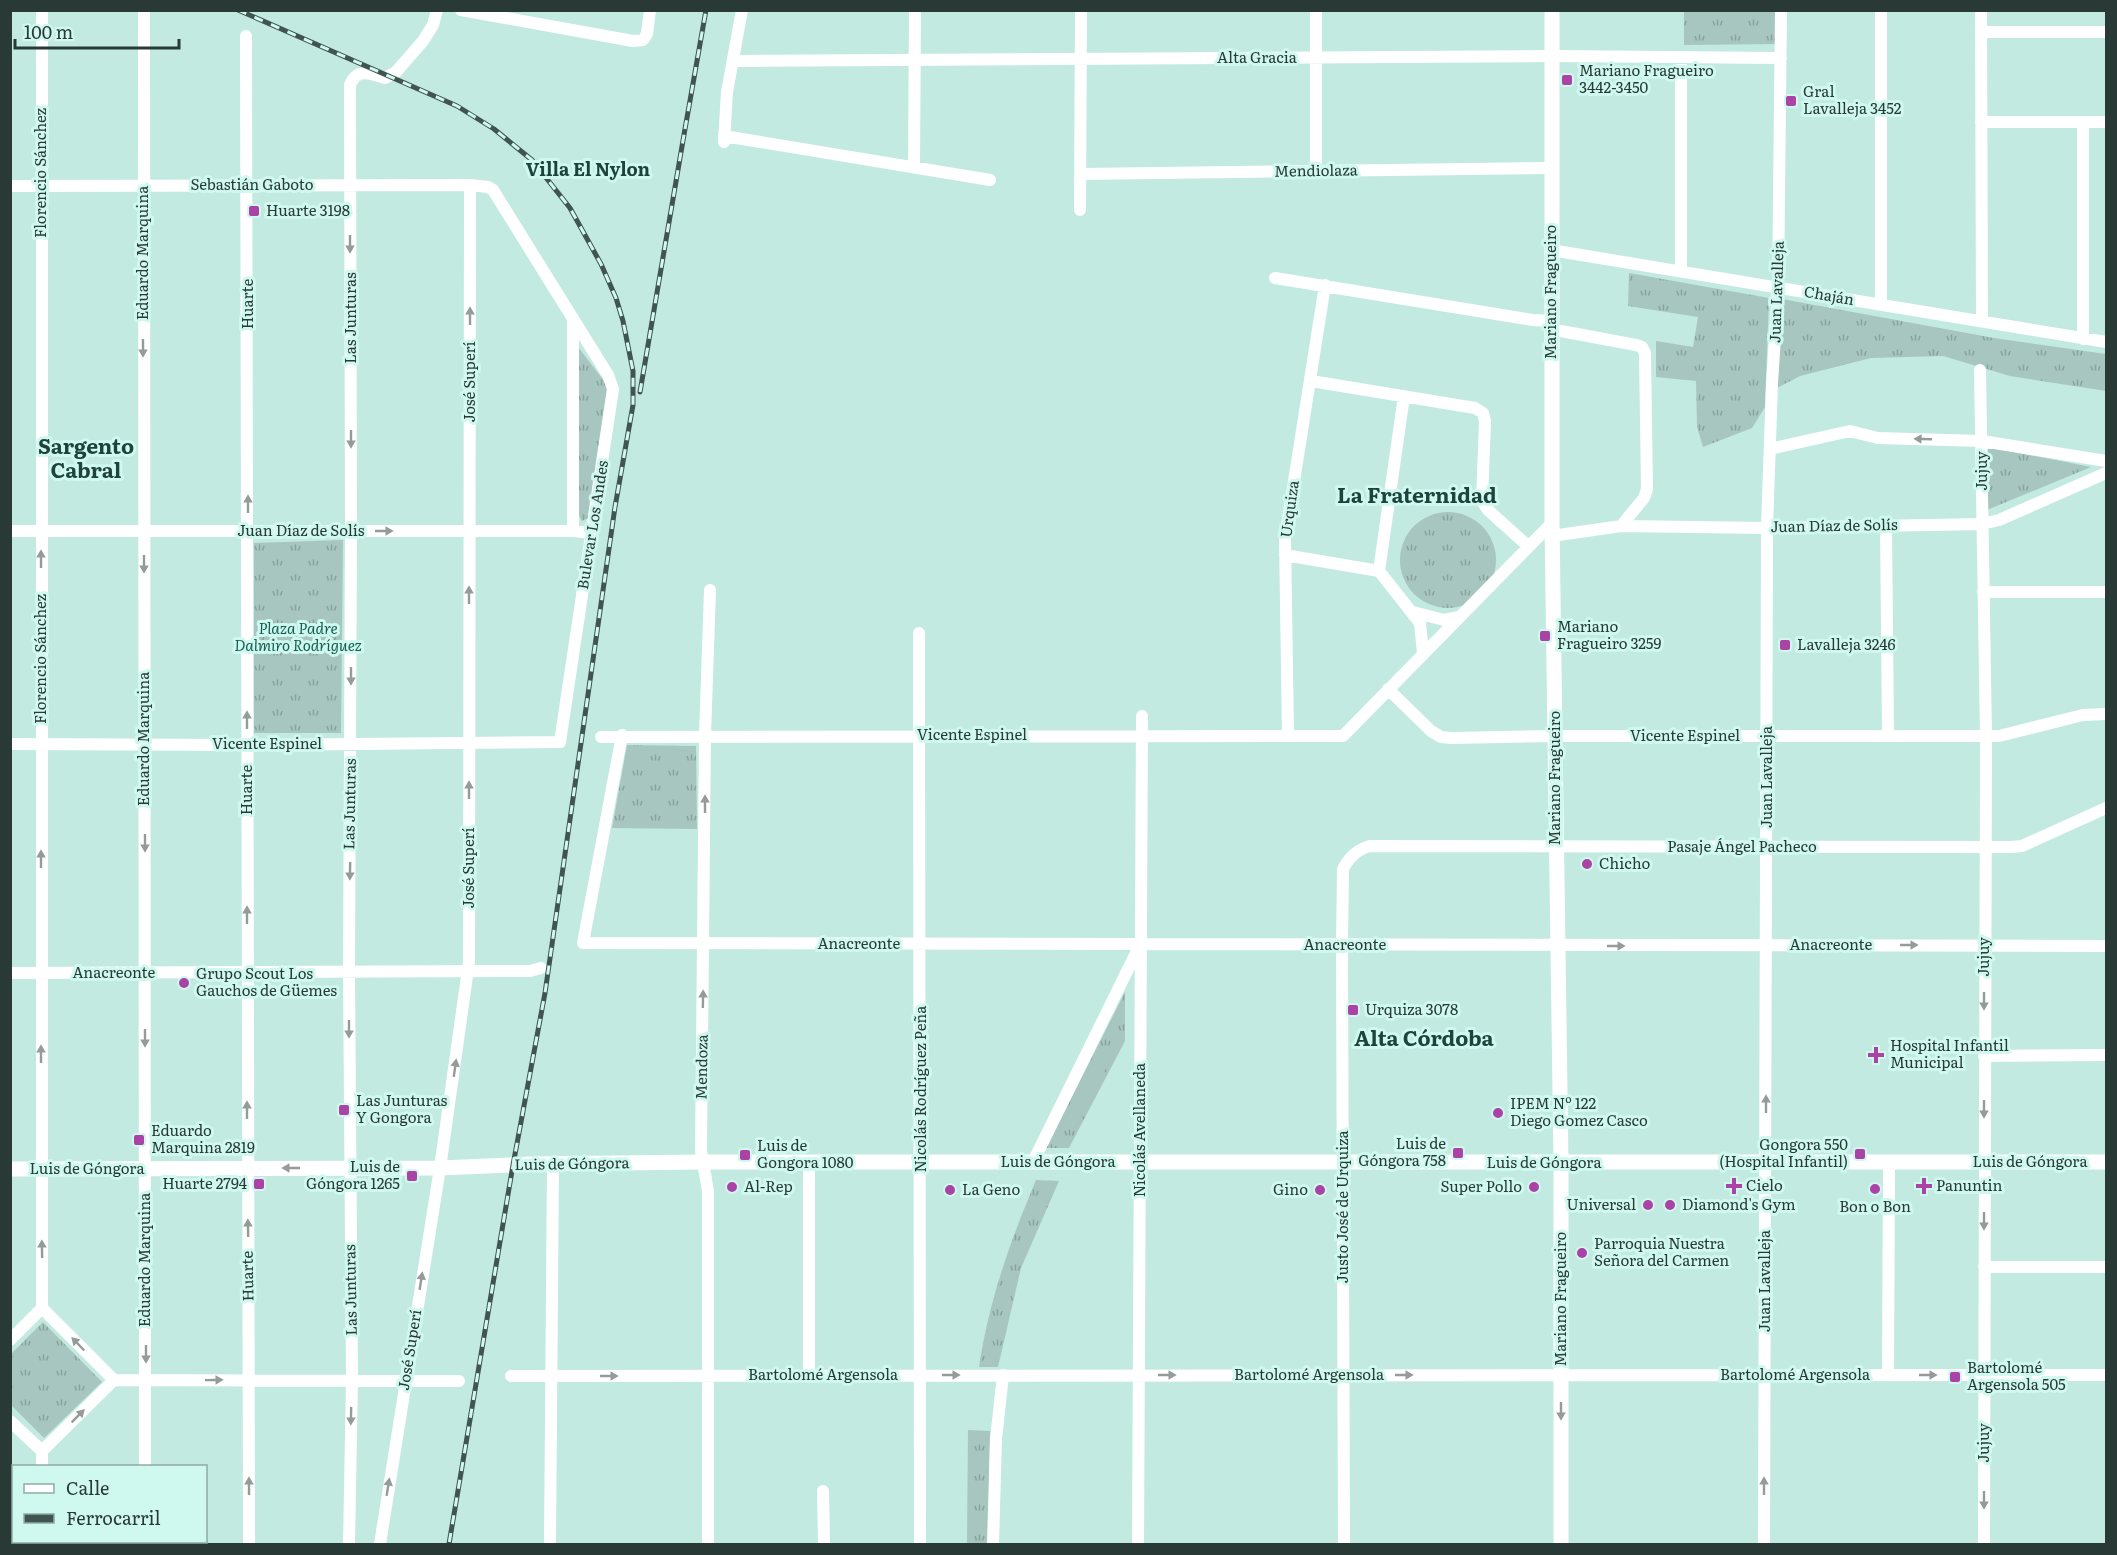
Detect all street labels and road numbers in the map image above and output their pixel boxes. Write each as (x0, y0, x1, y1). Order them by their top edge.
street label: Alta Gracia (1217, 45, 1298, 68)
street label: Florencio Sánchez (28, 108, 51, 238)
street label: Mendiolaza (1274, 157, 1359, 182)
street label: Sebastián Gaboto (190, 172, 314, 195)
street label: Eduardo Marquina (130, 185, 153, 320)
street label: Mariano Fragueiro (1538, 224, 1561, 359)
street label: Juan Lavalleja (1762, 240, 1789, 343)
street label: Las Junturas (338, 272, 361, 364)
street label: Huarte (235, 278, 258, 329)
street label: Chaján (1802, 279, 1856, 310)
street label: José Superí (457, 341, 480, 423)
street label: Jujuy (1969, 451, 1992, 491)
street label: Bulevar Los Andes (570, 458, 613, 591)
street label: Urquiza (1273, 478, 1304, 539)
street label: Juan Díaz de Solís (1770, 512, 1898, 537)
street label: Juan Díaz de Solís (237, 518, 365, 541)
street label: Florencio Sánchez (28, 594, 51, 724)
street label: Eduardo Marquina (131, 671, 154, 806)
street label: Mariano Fragueiro (1542, 710, 1565, 845)
street label: Vicente Espinel (917, 722, 1027, 745)
street label: Vicente Espinel (1630, 723, 1740, 746)
street label: Juan Lavalleja (1754, 725, 1777, 828)
street label: Vicente Espinel (212, 731, 322, 754)
street label: Las Junturas (336, 758, 361, 850)
street label: Huarte (234, 764, 257, 815)
street label: José Superí (456, 827, 479, 909)
street label: Pasaje Ángel Pacheco (1667, 834, 1817, 857)
street label: Anacreonte (818, 931, 901, 954)
street label: Anacreonte (1304, 932, 1387, 955)
street label: Anacreonte (1790, 932, 1873, 955)
street label: Jujuy (1971, 937, 1994, 977)
street label: Anacreonte (73, 960, 156, 983)
street label: Nicolás Rodríguez Peña (908, 1005, 931, 1172)
street label: Mendoza (688, 1033, 713, 1100)
street label: Nicolás Avellaneda (1127, 1062, 1150, 1197)
street label: Justo José de Urquiza (1330, 1130, 1353, 1284)
street label: Luis de Góngora (1000, 1149, 1116, 1172)
street label: Luis de Góngora (1972, 1149, 2088, 1172)
street label: Luis de Góngora (514, 1150, 631, 1175)
street label: Luis de Góngora (1486, 1150, 1602, 1173)
street label: Luis de Góngora (29, 1156, 145, 1179)
street label: Eduardo Marquina (132, 1192, 155, 1327)
street label: Juan Lavalleja (1752, 1229, 1775, 1332)
street label: Mariano Fragueiro (1548, 1231, 1571, 1366)
street label: Las Junturas (337, 1244, 362, 1336)
street label: Huarte (235, 1250, 258, 1302)
street label: José Superí (391, 1308, 426, 1392)
street label: Bartolomé Argensola (748, 1362, 899, 1385)
street label: Bartolomé Argensola (1234, 1362, 1385, 1385)
street label: Bartolomé Argensola (1720, 1362, 1871, 1385)
street label: Jujuy (1971, 1423, 1994, 1463)

